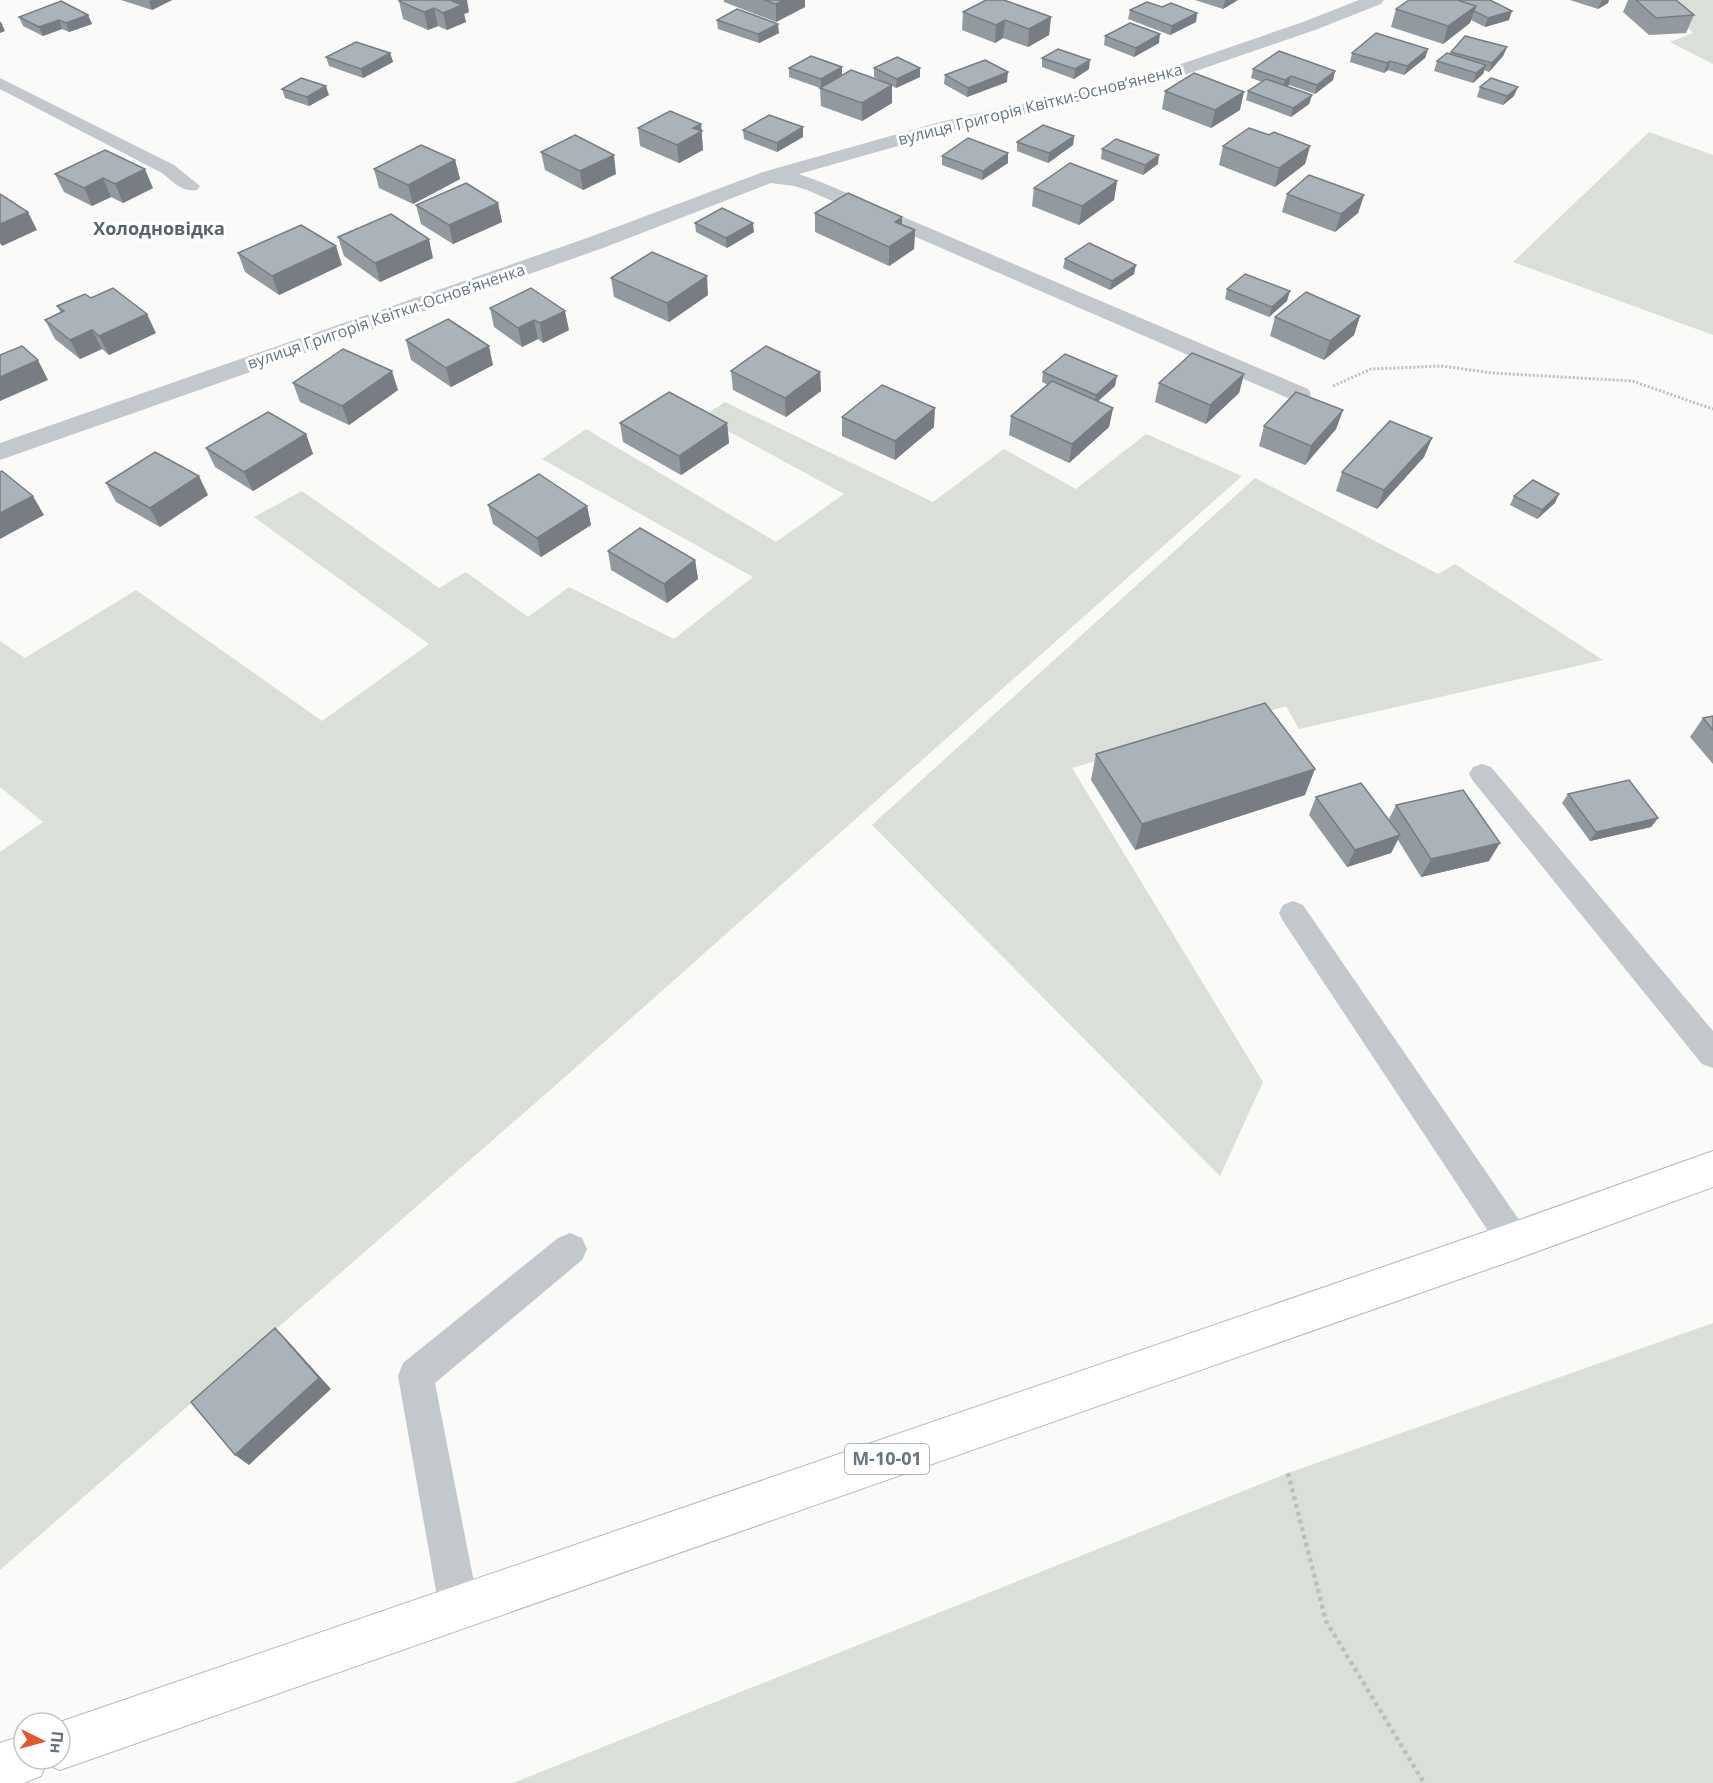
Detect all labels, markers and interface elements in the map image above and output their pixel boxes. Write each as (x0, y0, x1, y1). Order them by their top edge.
street label: вулиця Григорія Квітки-Основʼяненка (896, 58, 1184, 150)
district label: Холодновідка (93, 216, 225, 240)
street label: вулиця Григорія Квітки-Основʼяненка (244, 258, 528, 374)
road number: М-10-01 (845, 1444, 929, 1474)
north arrow (12, 1711, 72, 1771)
text: Пн (45, 1730, 69, 1754)

